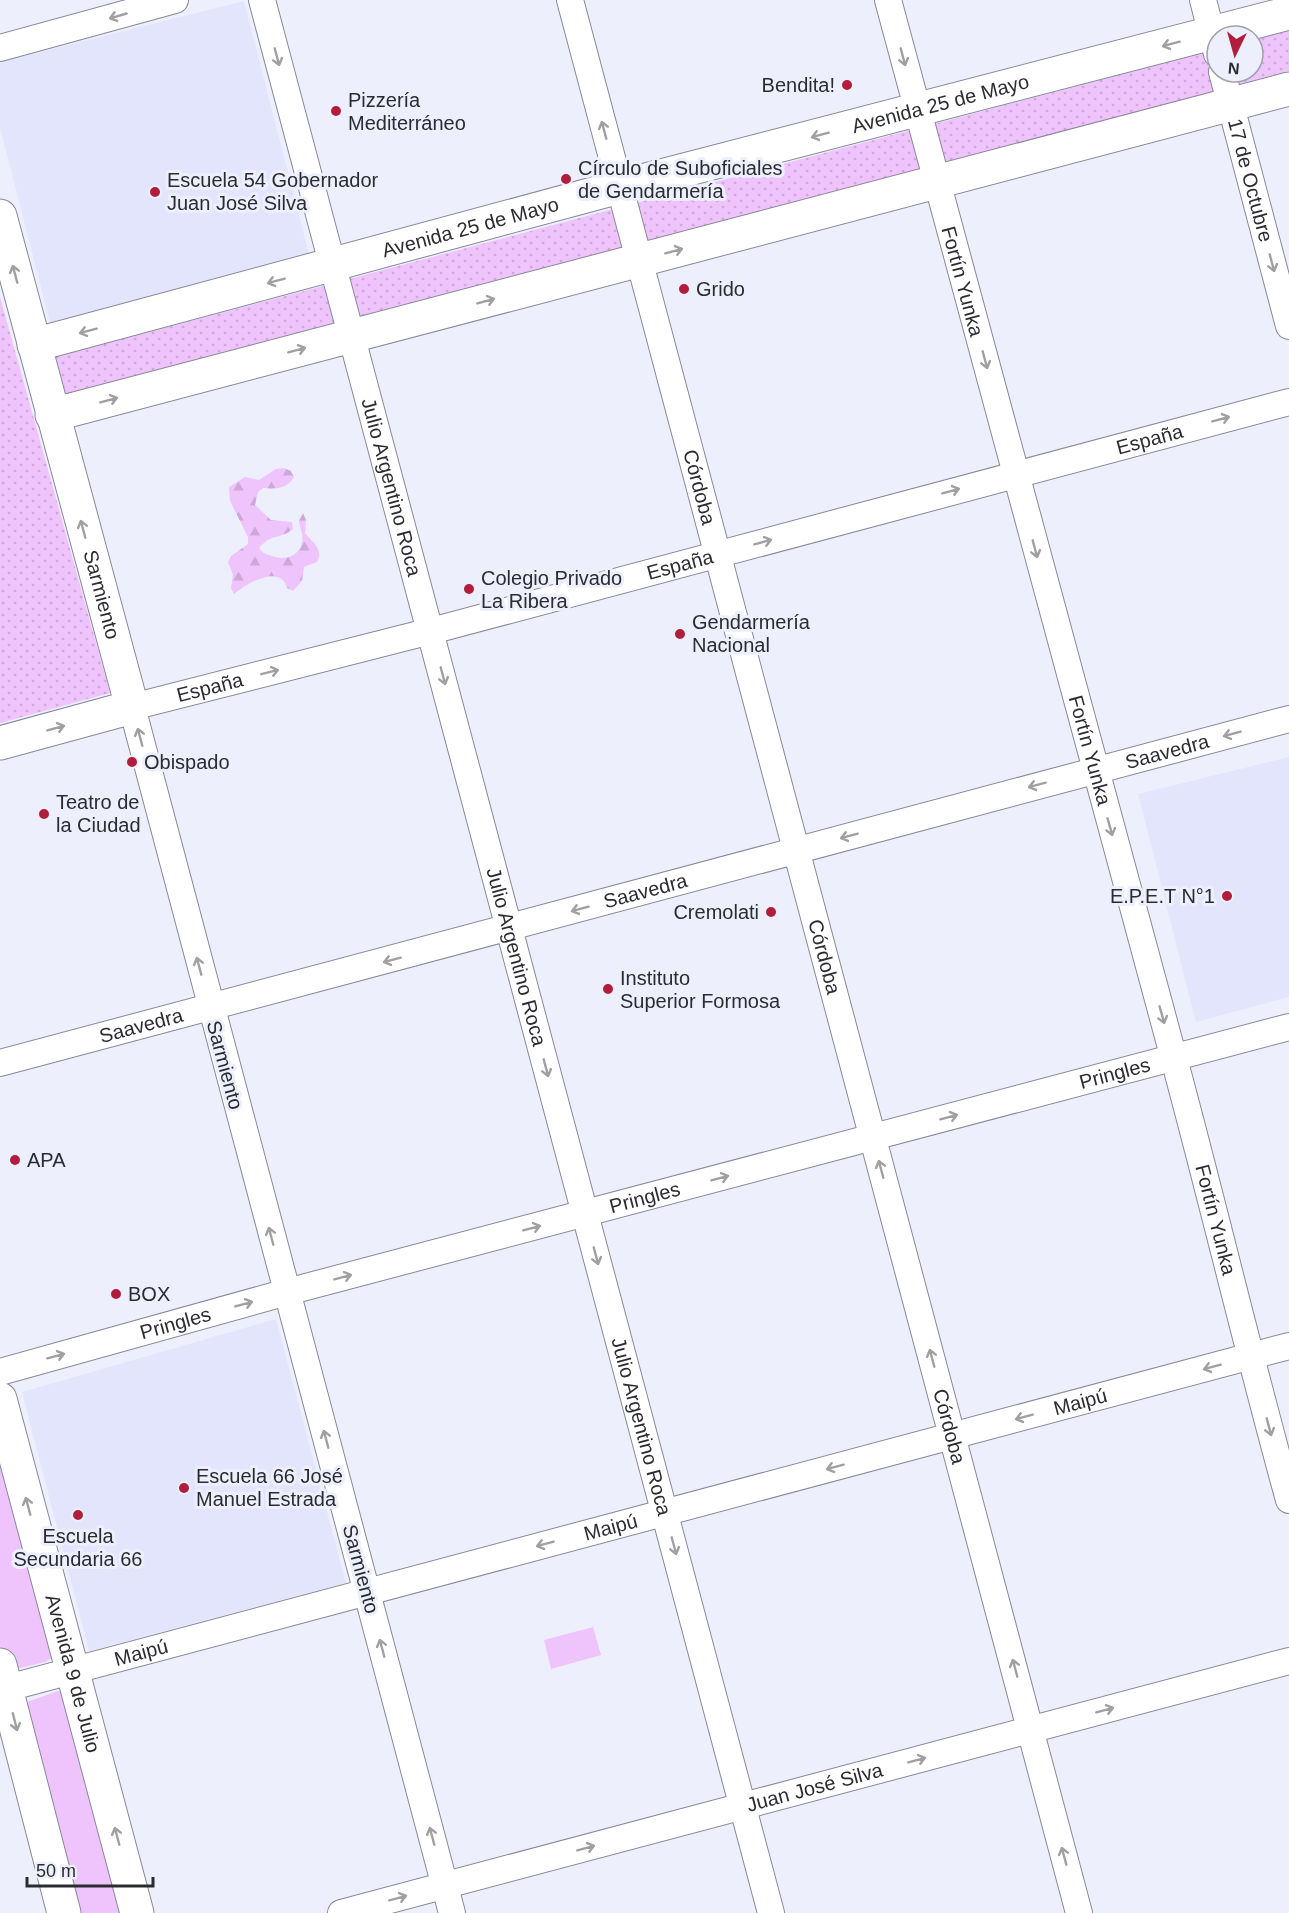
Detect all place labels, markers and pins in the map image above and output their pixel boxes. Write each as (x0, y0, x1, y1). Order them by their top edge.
place label: Bendita! (762, 74, 835, 96)
marker: Bendita! (840, 78, 854, 92)
place label: Pizzería Mediterráneo (348, 89, 466, 134)
marker: Pizzería Mediterráneo (329, 104, 343, 118)
place label: Círculo de Suboficiales de Gendarmería (578, 157, 783, 202)
place label: Escuela 54 Gobernador Juan José Silva (167, 169, 379, 214)
marker: Círculo de Suboficiales de Gendarmería (559, 172, 573, 186)
marker: Escuela 54 Gobernador Juan José Silva (148, 185, 162, 199)
place label: Grido (696, 278, 745, 300)
marker: Grido (677, 282, 691, 296)
place label: Colegio Privado La Ribera (481, 567, 622, 612)
marker: Colegio Privado La Ribera (462, 582, 476, 596)
place label: Gendarmería Nacional (692, 611, 811, 656)
marker: Gendarmería Nacional (673, 627, 687, 641)
place label: Obispado (144, 751, 230, 773)
marker: Obispado (125, 755, 139, 769)
place label: Teatro de la Ciudad (56, 791, 141, 836)
marker: Teatro de la Ciudad (37, 807, 51, 821)
place label: E.P.E.T N°1 (1110, 885, 1215, 907)
marker: E.P.E.T N°1 (1220, 889, 1234, 903)
place label: Cremolati (673, 901, 759, 923)
marker: Cremolati (764, 905, 778, 919)
place label: Instituto Superior Formosa (620, 967, 781, 1012)
marker: Instituto Superior Formosa (601, 982, 615, 996)
place label: APA (27, 1149, 66, 1171)
marker: APA (8, 1153, 22, 1167)
place label: BOX (128, 1283, 170, 1305)
marker: BOX (109, 1287, 123, 1301)
place label: Escuela 66 José Manuel Estrada (196, 1465, 343, 1510)
marker: Escuela 66 José Manuel Estrada (177, 1481, 191, 1495)
marker: Escuela Secundaria 66 (71, 1508, 85, 1522)
place label: Escuela Secundaria 66 (14, 1525, 142, 1570)

